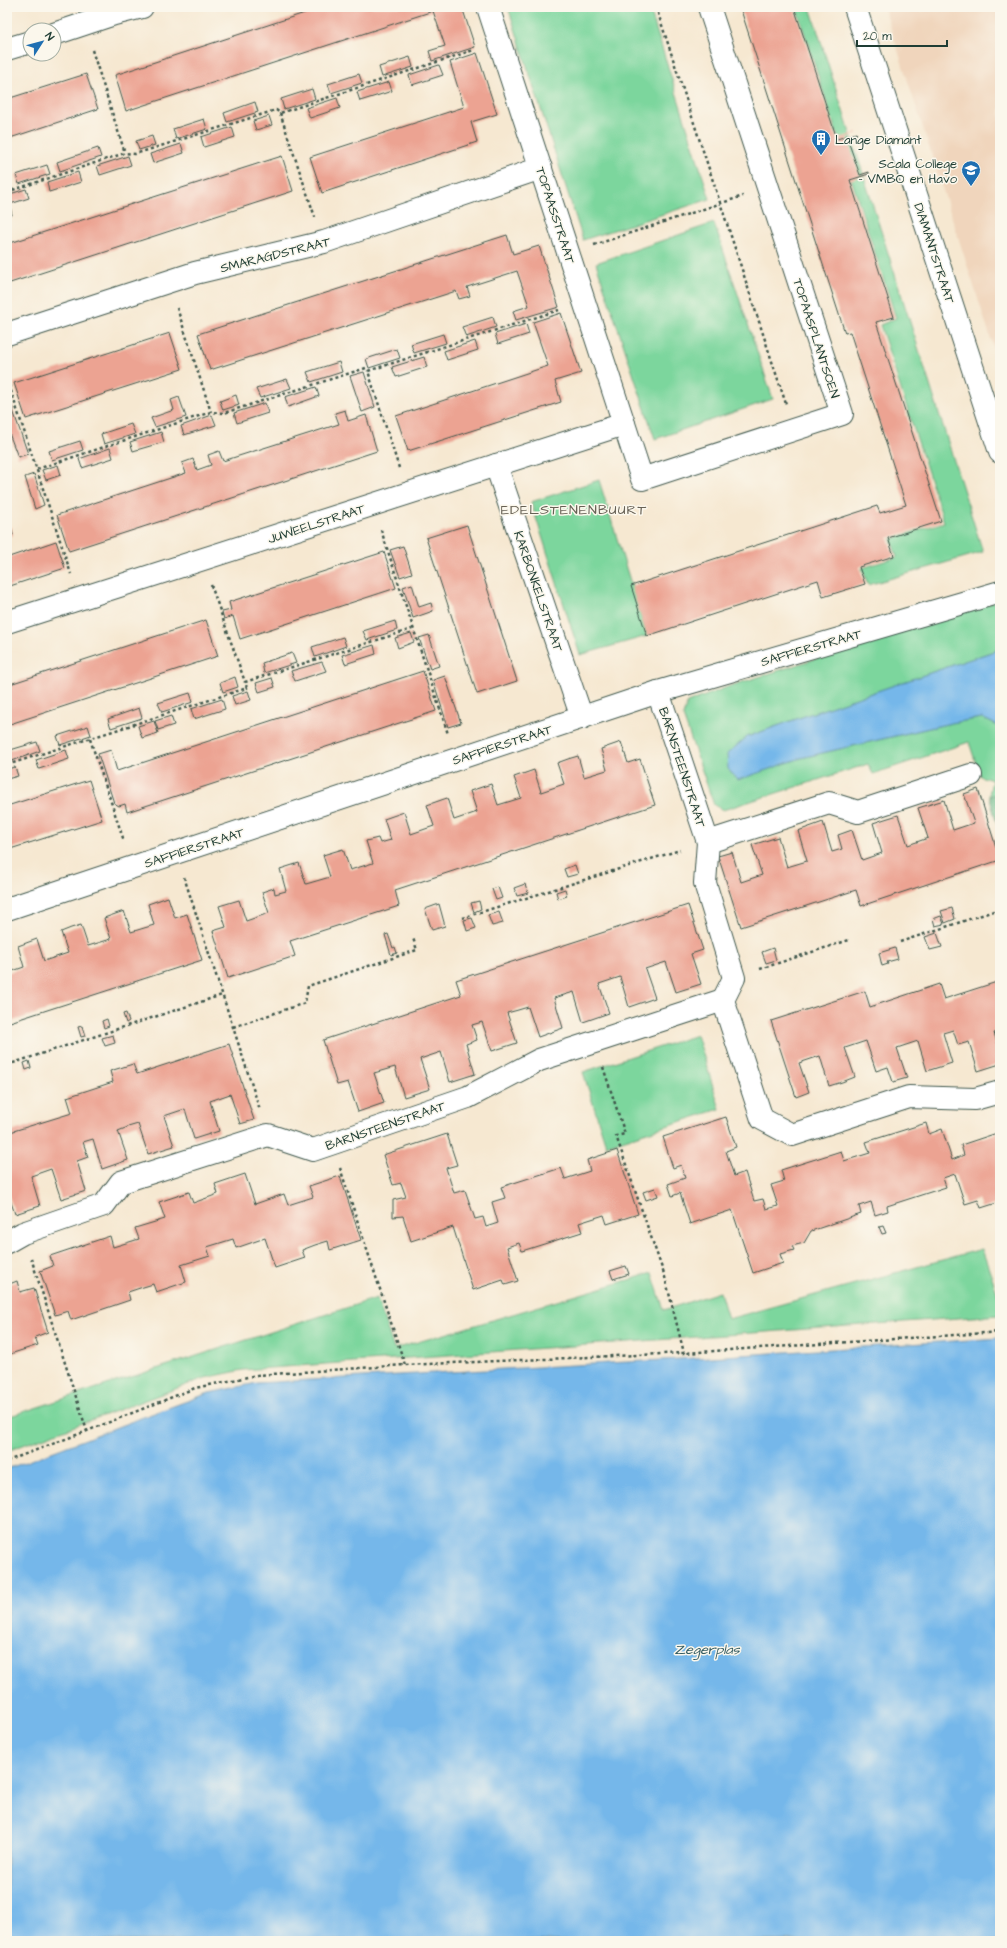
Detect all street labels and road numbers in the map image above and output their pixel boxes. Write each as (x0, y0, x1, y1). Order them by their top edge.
street label: TOPAASSTRAAT (531, 165, 579, 267)
street label: DIAMANTSTRAAT (909, 201, 959, 307)
street label: SMARAGDSTRAAT (218, 232, 333, 277)
street label: TOPAASPLANTSOEN (788, 276, 844, 400)
street label: JUWEELSTRAAT (265, 499, 368, 548)
street label: KARBONKELSTRAAT (509, 529, 567, 655)
street label: SAFFIERSTRAAT (759, 625, 865, 671)
street label: BARNSTEENSTRAAT (654, 705, 710, 831)
street label: SAFFIERSTRAAT (450, 720, 555, 770)
street label: SAFFIERSTRAAT (142, 823, 247, 873)
street label: BARNSTEENSTRAAT (323, 1097, 448, 1155)

